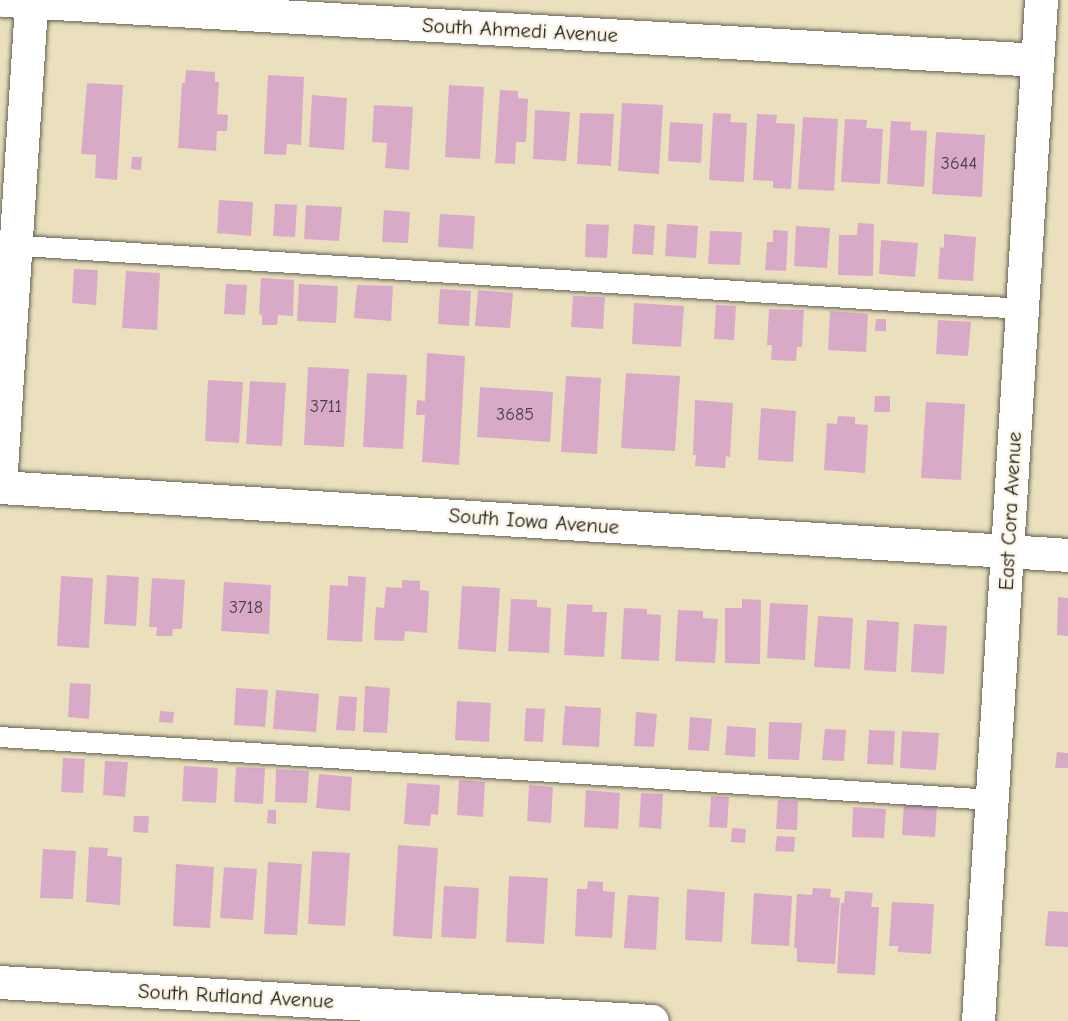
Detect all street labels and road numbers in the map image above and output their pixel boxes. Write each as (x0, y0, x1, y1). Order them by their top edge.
street label: South Ahmedi Avenue (422, 12, 618, 48)
street label: East Cora Avenue (993, 431, 1027, 591)
street label: South Iowa Avenue (448, 502, 620, 540)
street label: South Rutland Avenue (137, 978, 335, 1014)

